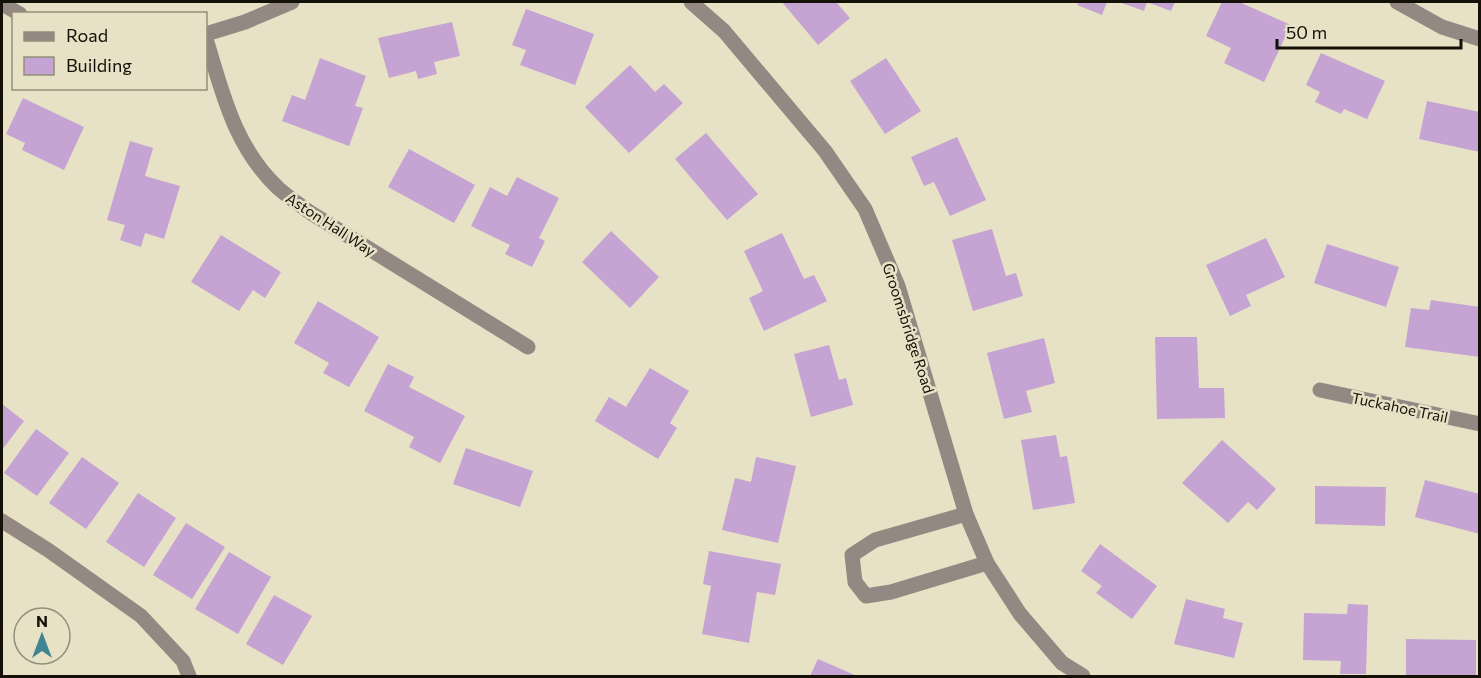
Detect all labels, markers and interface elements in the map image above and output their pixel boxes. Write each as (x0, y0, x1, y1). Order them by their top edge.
legend (12, 12, 207, 90)
scale bar (1277, 12, 1462, 50)
text: 50 m (1286, 21, 1327, 43)
text: Road (66, 24, 108, 46)
text: Building (66, 54, 132, 76)
street label: Aston Hall Way (283, 188, 379, 260)
street label: Groomsbridge Road (879, 261, 939, 395)
street label: Tuckahoe Trail (1350, 388, 1450, 426)
north arrow (12, 606, 72, 666)
text: N (36, 611, 48, 630)

